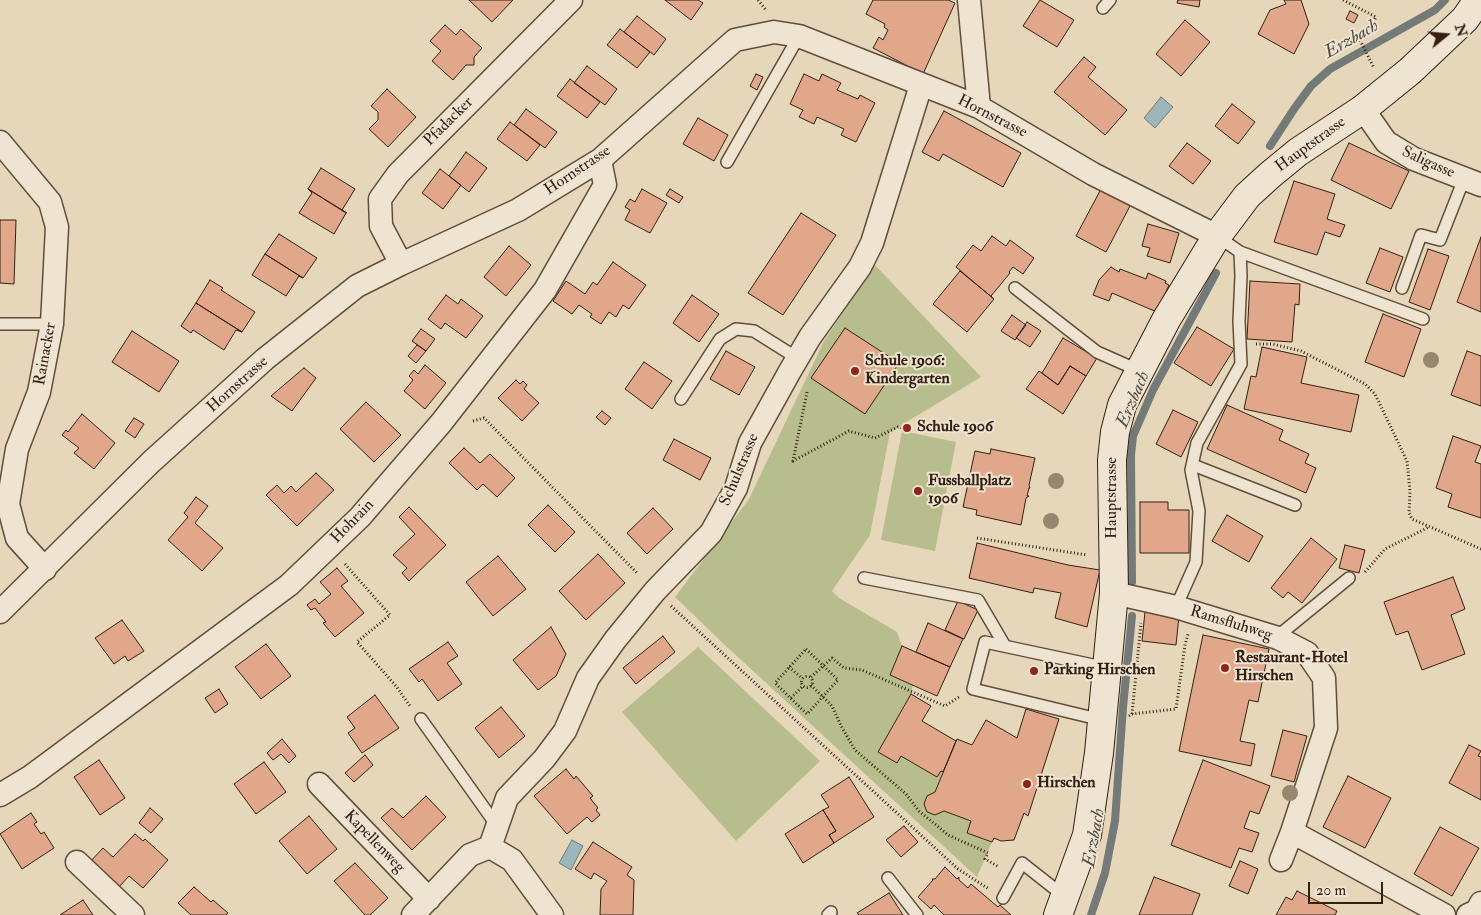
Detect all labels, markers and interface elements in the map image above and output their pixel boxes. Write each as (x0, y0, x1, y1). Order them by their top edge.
north arrow (1421, 10, 1471, 60)
water label: Erzbach (1321, 16, 1383, 64)
text: N (1451, 22, 1471, 39)
street label: Hornstrasse (954, 91, 1030, 143)
street label: Pfadacker (420, 93, 478, 151)
street label: Hauptstrasse (1272, 113, 1350, 177)
street label: Hornstrasse (541, 142, 615, 200)
street label: Saligasse (1399, 143, 1457, 183)
street label: Rainacker (31, 321, 61, 387)
place label: Schule 1906: Kindergarten (865, 352, 950, 390)
street label: Hornstrasse (203, 353, 273, 417)
marker: Schule 1906: Kindergarten (849, 365, 861, 377)
water label: Erzbach (1112, 368, 1156, 432)
place label: Schule 1906 (917, 418, 993, 438)
marker: Schule 1906 (901, 422, 913, 434)
street label: Schulstrasse (716, 431, 764, 509)
street label: Hauptstrasse (1103, 457, 1123, 539)
place label: Fussballplatz 1906 (928, 472, 1011, 510)
marker: Fussballplatz 1906 (912, 485, 924, 497)
street label: Hohrain (327, 496, 379, 548)
street label: Ramsfluhweg (1188, 602, 1274, 646)
place label: Restaurant-Hotel Hirschen (1235, 649, 1348, 687)
place label: Parking Hirschen (1044, 661, 1155, 681)
marker: Restaurant-Hotel Hirschen (1219, 662, 1231, 674)
marker: Parking Hirschen (1028, 665, 1040, 677)
place label: Hirschen (1037, 774, 1096, 794)
marker: Hirschen (1021, 778, 1033, 790)
street label: Kapellenweg (339, 807, 409, 877)
water label: Erzbach (1079, 807, 1111, 869)
scale bar (1311, 872, 1386, 904)
text: 20 m (1316, 881, 1346, 900)

